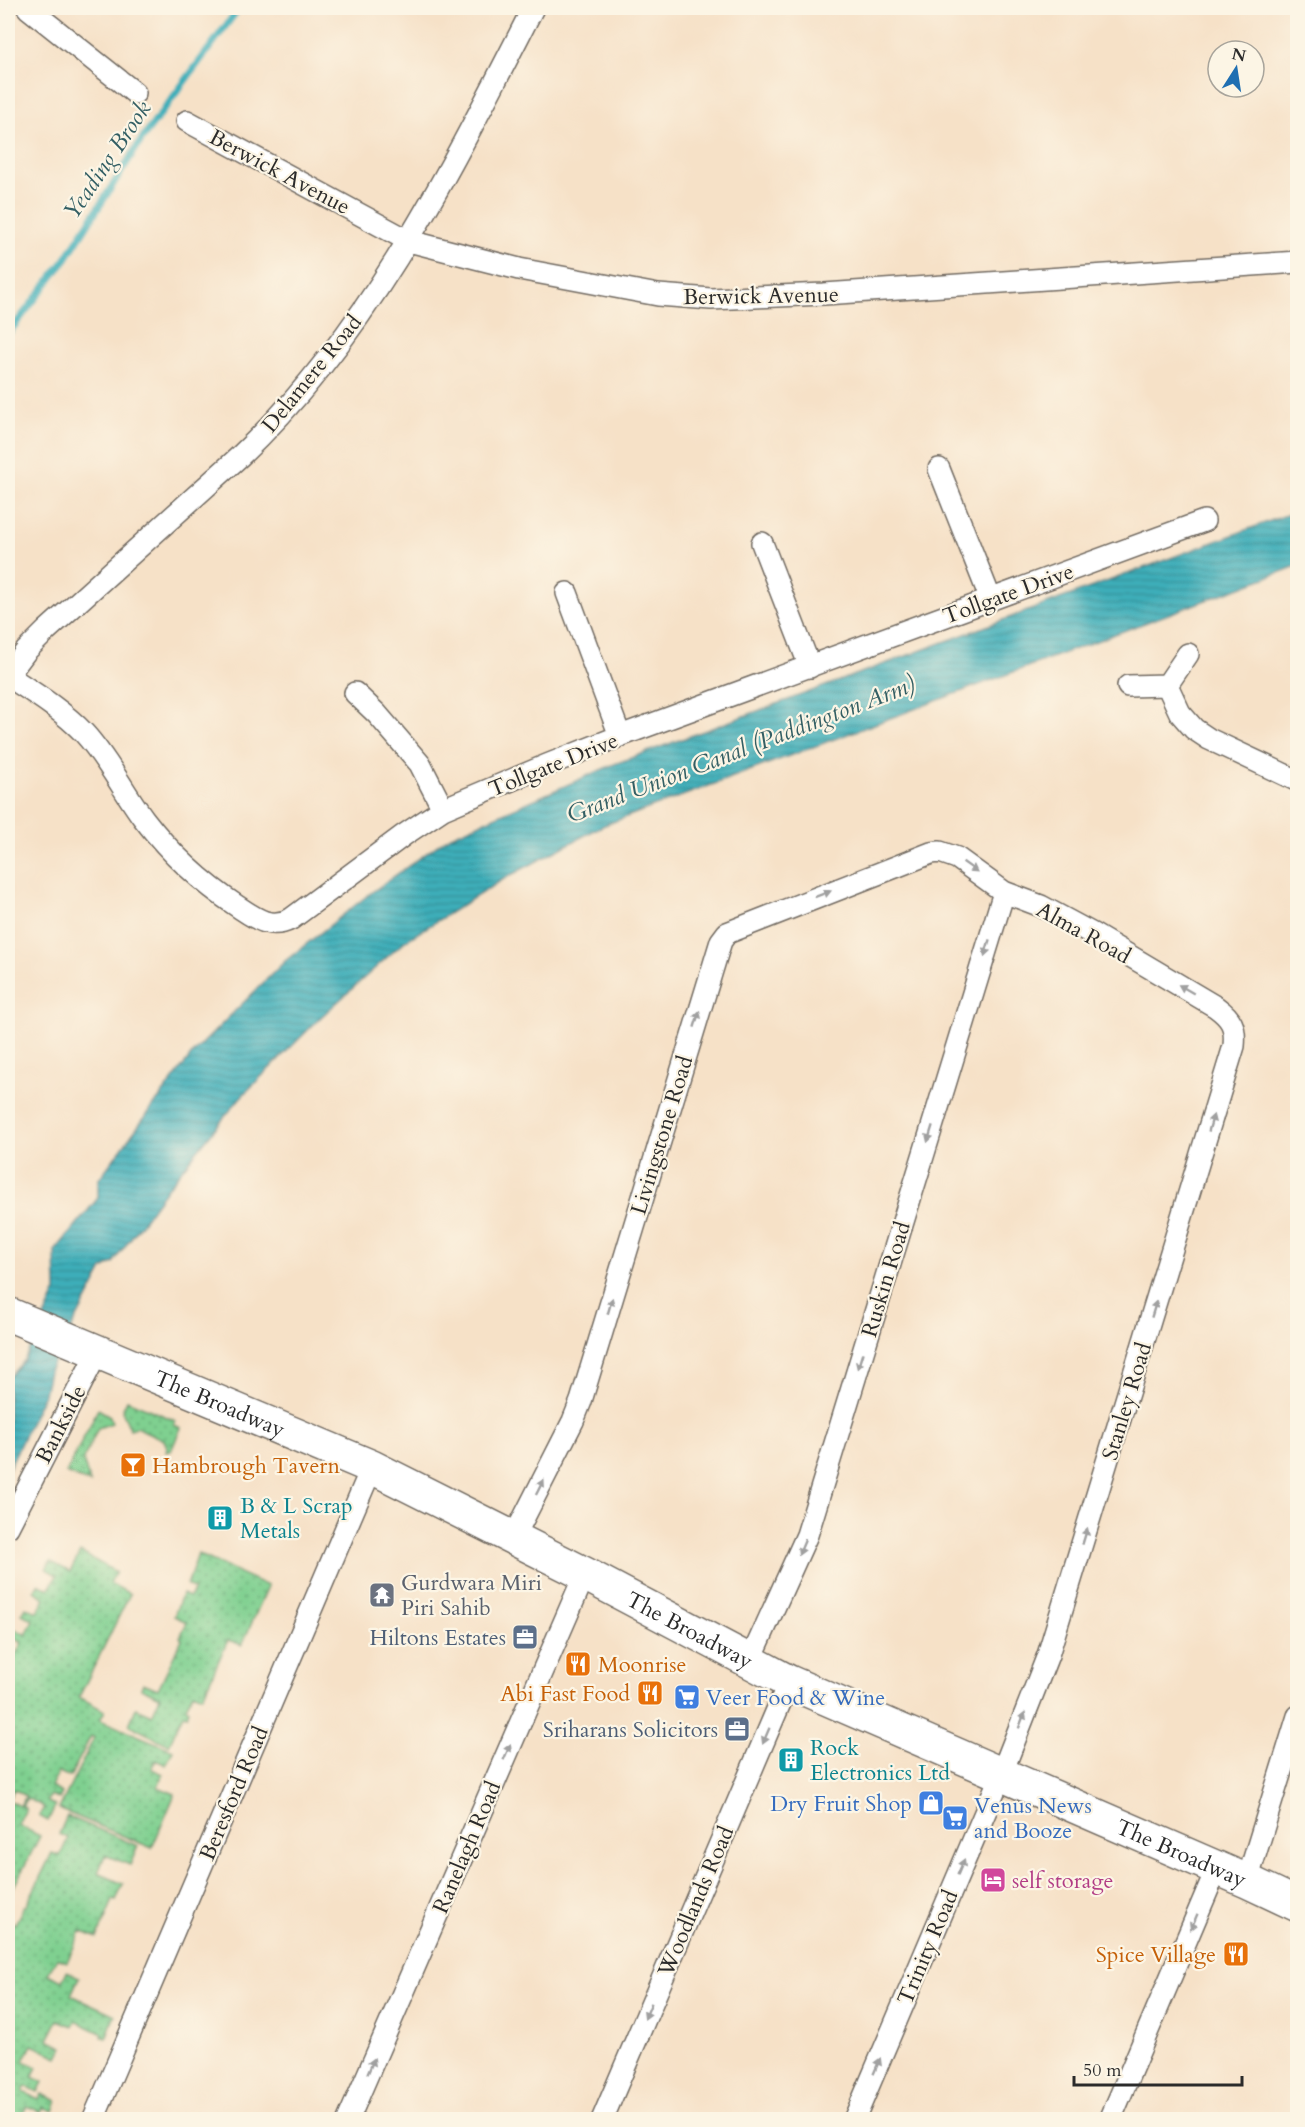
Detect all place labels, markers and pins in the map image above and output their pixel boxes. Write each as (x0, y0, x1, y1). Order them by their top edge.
bar icon: Hambrough Tavern (118, 1450, 148, 1480)
place label: Hambrough Tavern (152, 1451, 340, 1481)
place label: B & L Scrap Metals (240, 1491, 353, 1546)
building icon: B & L Scrap Metals (205, 1503, 235, 1533)
place label: Gurdwara Miri Piri Sahib (401, 1568, 542, 1623)
temple icon: Gurdwara Miri Piri Sahib (367, 1580, 397, 1610)
office icon: Hiltons Estates (510, 1622, 540, 1652)
place label: Hiltons Estates (370, 1623, 506, 1653)
restaurant icon: Moonrise (563, 1649, 593, 1679)
place label: Moonrise (598, 1650, 687, 1680)
restaurant icon: Abi Fast Food (635, 1678, 665, 1708)
place label: Abi Fast Food (500, 1679, 630, 1709)
supermarket icon: Veer Food & Wine (672, 1682, 702, 1712)
place label: Veer Food & Wine (706, 1683, 885, 1713)
office icon: Sriharans Solicitors (722, 1714, 752, 1744)
place label: Sriharans Solicitors (543, 1715, 718, 1745)
place label: Rock Electronics Ltd (810, 1733, 950, 1788)
building icon: Rock Electronics Ltd (776, 1745, 806, 1775)
shop icon: Dry Fruit Shop (916, 1788, 946, 1818)
place label: Dry Fruit Shop (770, 1789, 912, 1819)
place label: Venus News and Booze (974, 1791, 1092, 1846)
supermarket icon: Venus News and Booze (940, 1803, 970, 1833)
hotel icon: self storage (978, 1865, 1008, 1895)
place label: self storage (1012, 1866, 1114, 1896)
restaurant icon: Spice Village (1221, 1939, 1251, 1969)
place label: Spice Village (1096, 1940, 1216, 1970)

